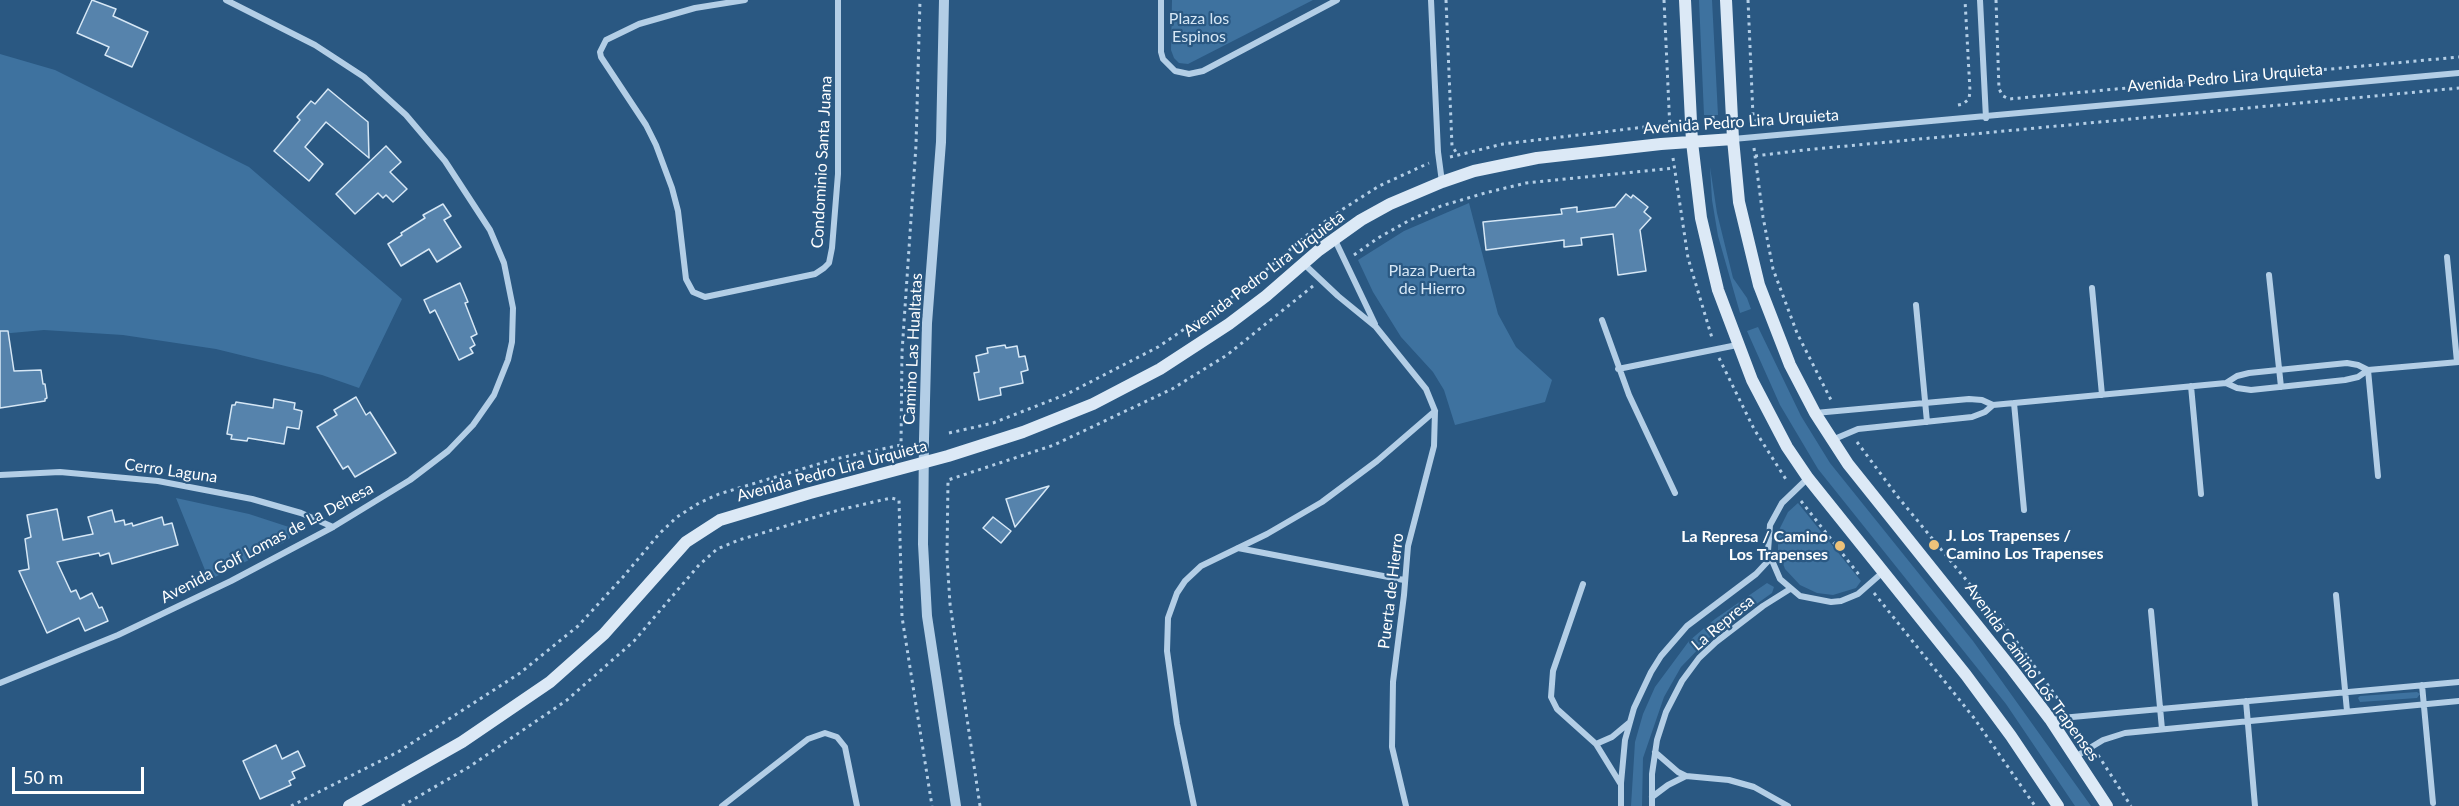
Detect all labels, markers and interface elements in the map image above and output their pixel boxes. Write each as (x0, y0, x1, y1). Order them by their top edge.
park label: Plaza los Espinos (1169, 9, 1229, 47)
street label: Avenida Pedro Lira Urquieta (2126, 60, 2324, 96)
street label: Condominio Santa Juana (808, 75, 836, 249)
street label: Avenida Pedro Lira Urquieta (1642, 106, 1840, 138)
street label: Avenida Pedro Lira Urquieta (1180, 207, 1348, 341)
park label: Plaza Puerta de Hierro (1389, 261, 1475, 299)
street label: Camino Las Hualtatas (899, 273, 927, 425)
street label: Avenida Pedro Lira Urquieta (735, 436, 929, 506)
street label: Cerro Laguna (123, 455, 219, 487)
street label: Avenida Golf Lomas de La Dehesa (157, 479, 377, 607)
place label: J. Los Trapenses / Camino Los Trapenses (1946, 526, 2104, 564)
place label: La Represa / Camino Los Trapenses (1681, 527, 1828, 565)
street label: Puerta de Hierro (1374, 532, 1408, 650)
marker: J. Los Trapenses / Camino Los Trapenses (1927, 538, 1941, 552)
marker: La Represa / Camino Los Trapenses (1833, 539, 1847, 553)
street label: Avenida Camino Los Trapenses (1961, 579, 2103, 765)
street label: La Represa (1688, 591, 1758, 655)
scale bar (15, 755, 147, 793)
text: 50 m (23, 766, 63, 788)

